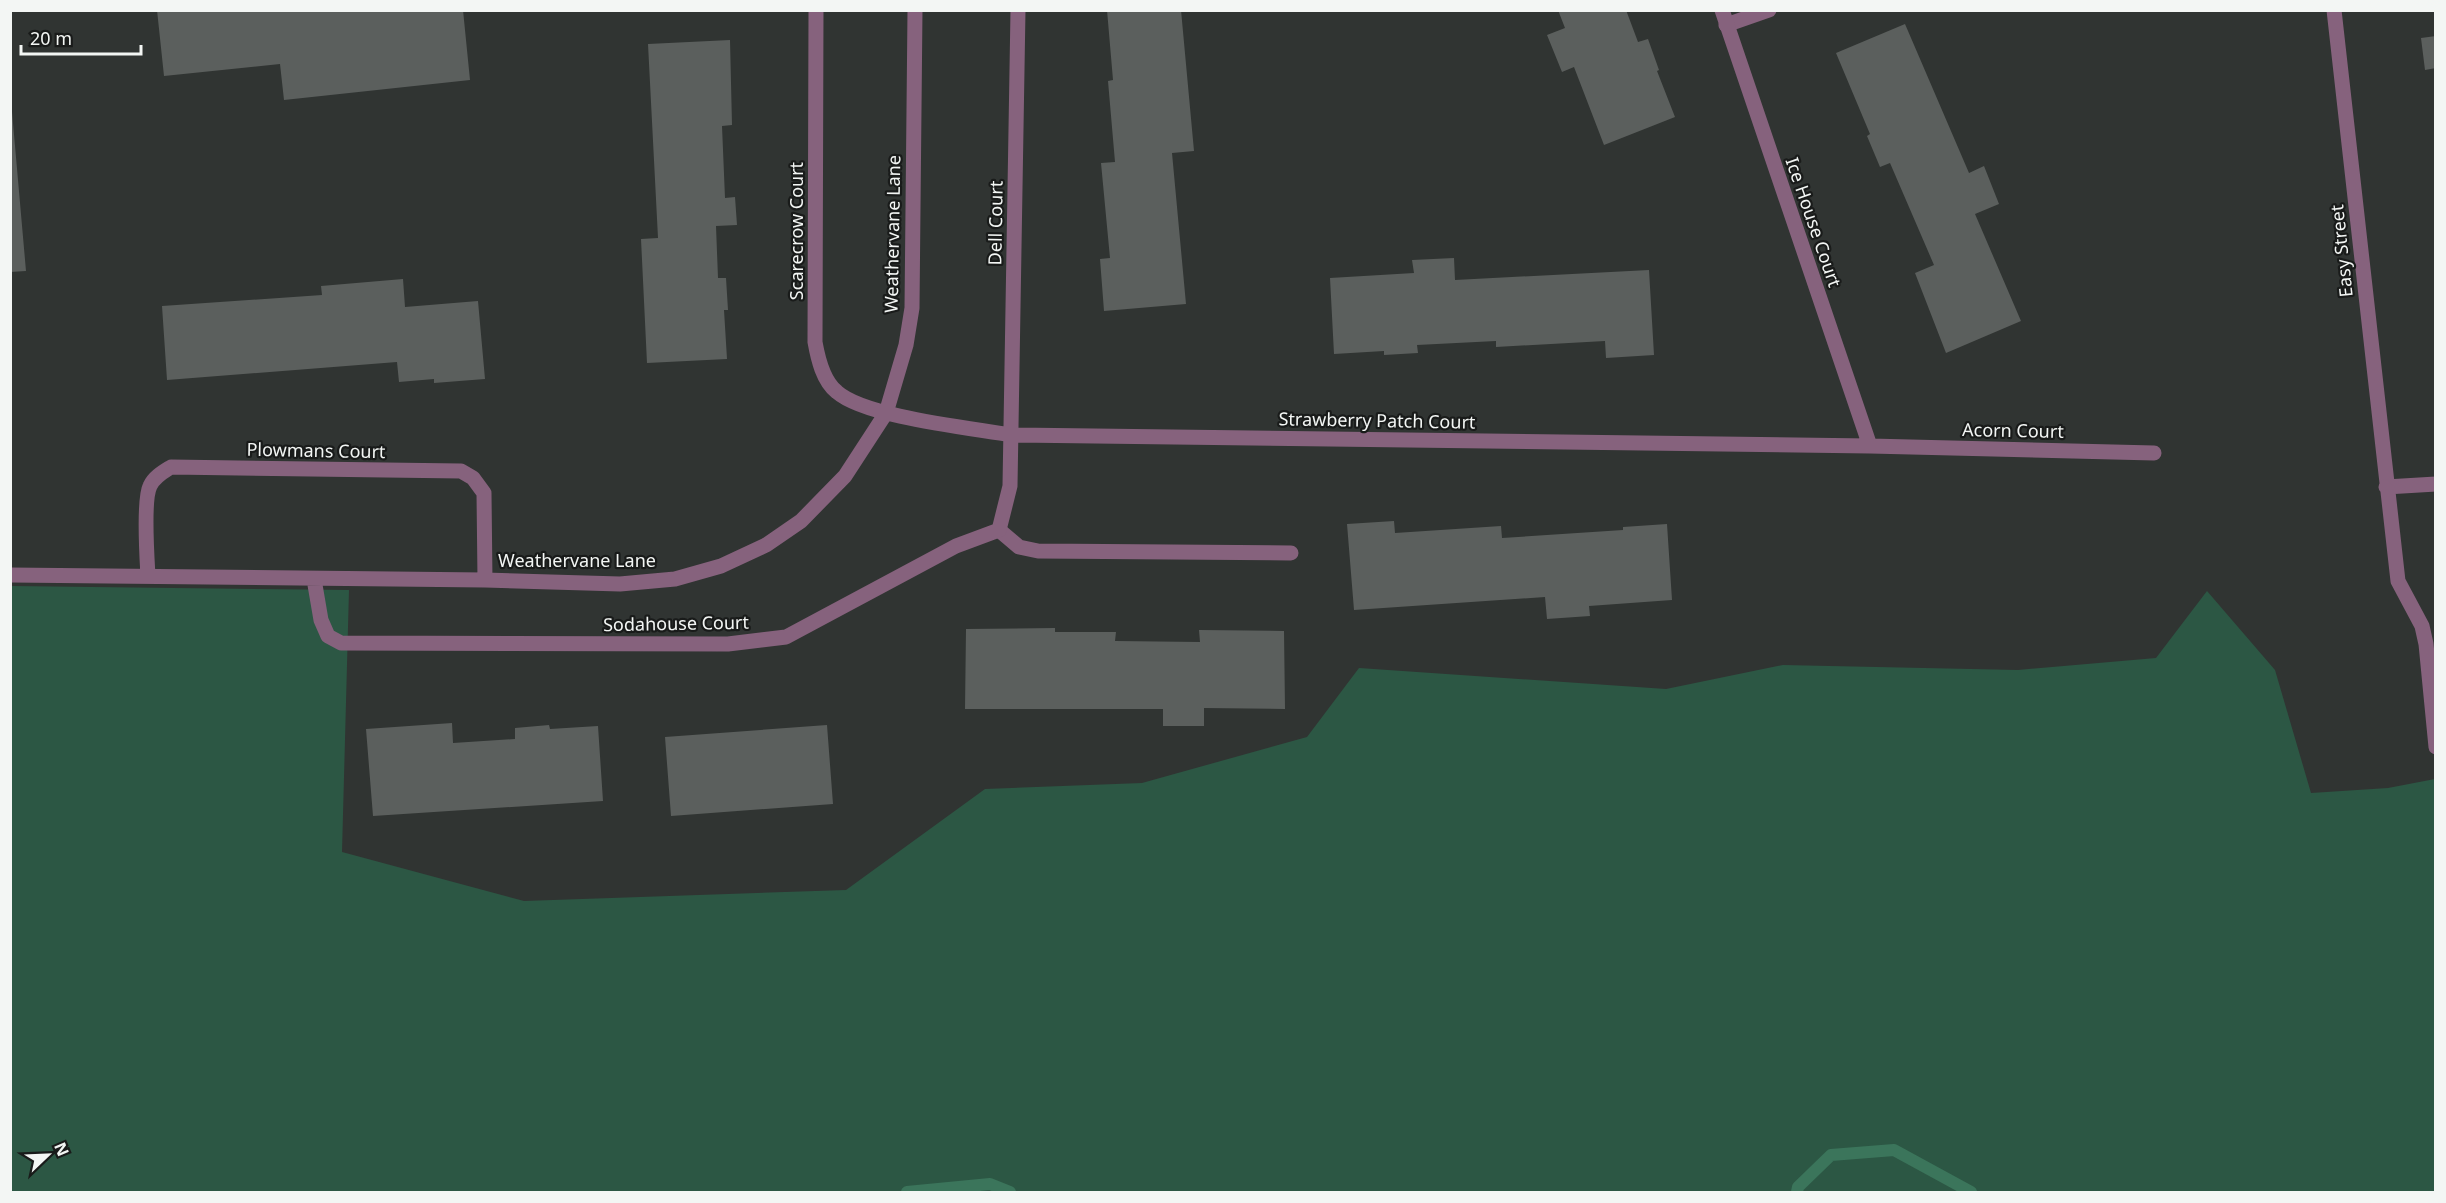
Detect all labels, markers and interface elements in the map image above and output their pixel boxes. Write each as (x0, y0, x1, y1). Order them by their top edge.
scale bar (21, 18, 141, 56)
text: 20 m (30, 26, 72, 50)
street label: Ice House Court (1781, 154, 1848, 291)
street label: Weathervane Lane (879, 155, 905, 313)
street label: Scarecrow Court (784, 161, 808, 300)
street label: Dell Court (982, 180, 1008, 265)
street label: Easy Street (2324, 203, 2358, 298)
street label: Strawberry Patch Court (1278, 406, 1476, 434)
street label: Acorn Court (1962, 417, 2064, 443)
street label: Plowmans Court (246, 437, 386, 463)
street label: Weathervane Lane (498, 548, 656, 572)
street label: Sodahouse Court (603, 610, 750, 636)
north arrow (18, 1125, 78, 1185)
text: N (49, 1139, 74, 1159)

